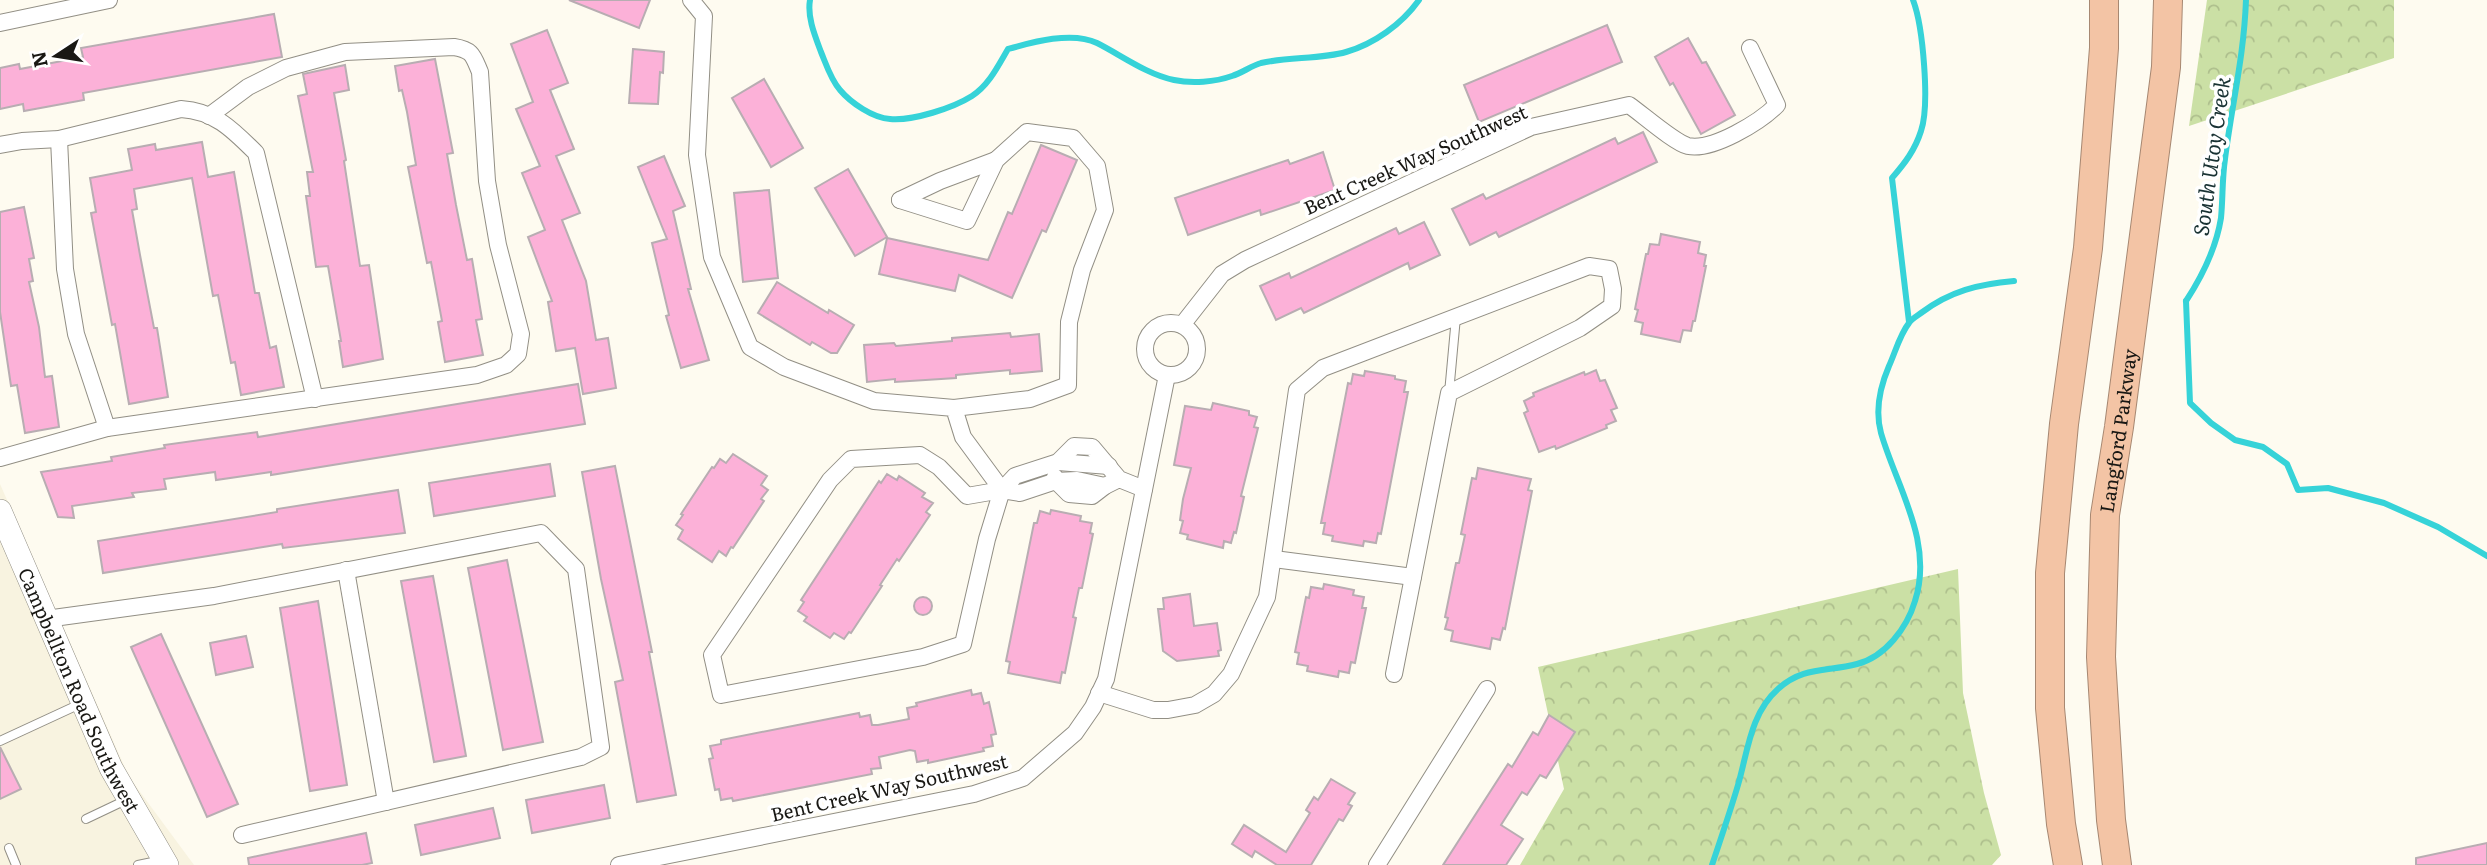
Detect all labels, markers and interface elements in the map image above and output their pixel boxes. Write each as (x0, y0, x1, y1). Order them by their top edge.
north arrow (21, 21, 91, 91)
text: N (23, 49, 54, 70)
water label: South Utoy Creek (2183, 74, 2237, 238)
street label: Bent Creek Way Southwest (1299, 97, 1532, 221)
street label: Langford Parkway (2092, 347, 2143, 515)
street label: Campbellton Road Southwest (12, 563, 148, 818)
street label: Bent Creek Way Southwest (768, 746, 1010, 828)

